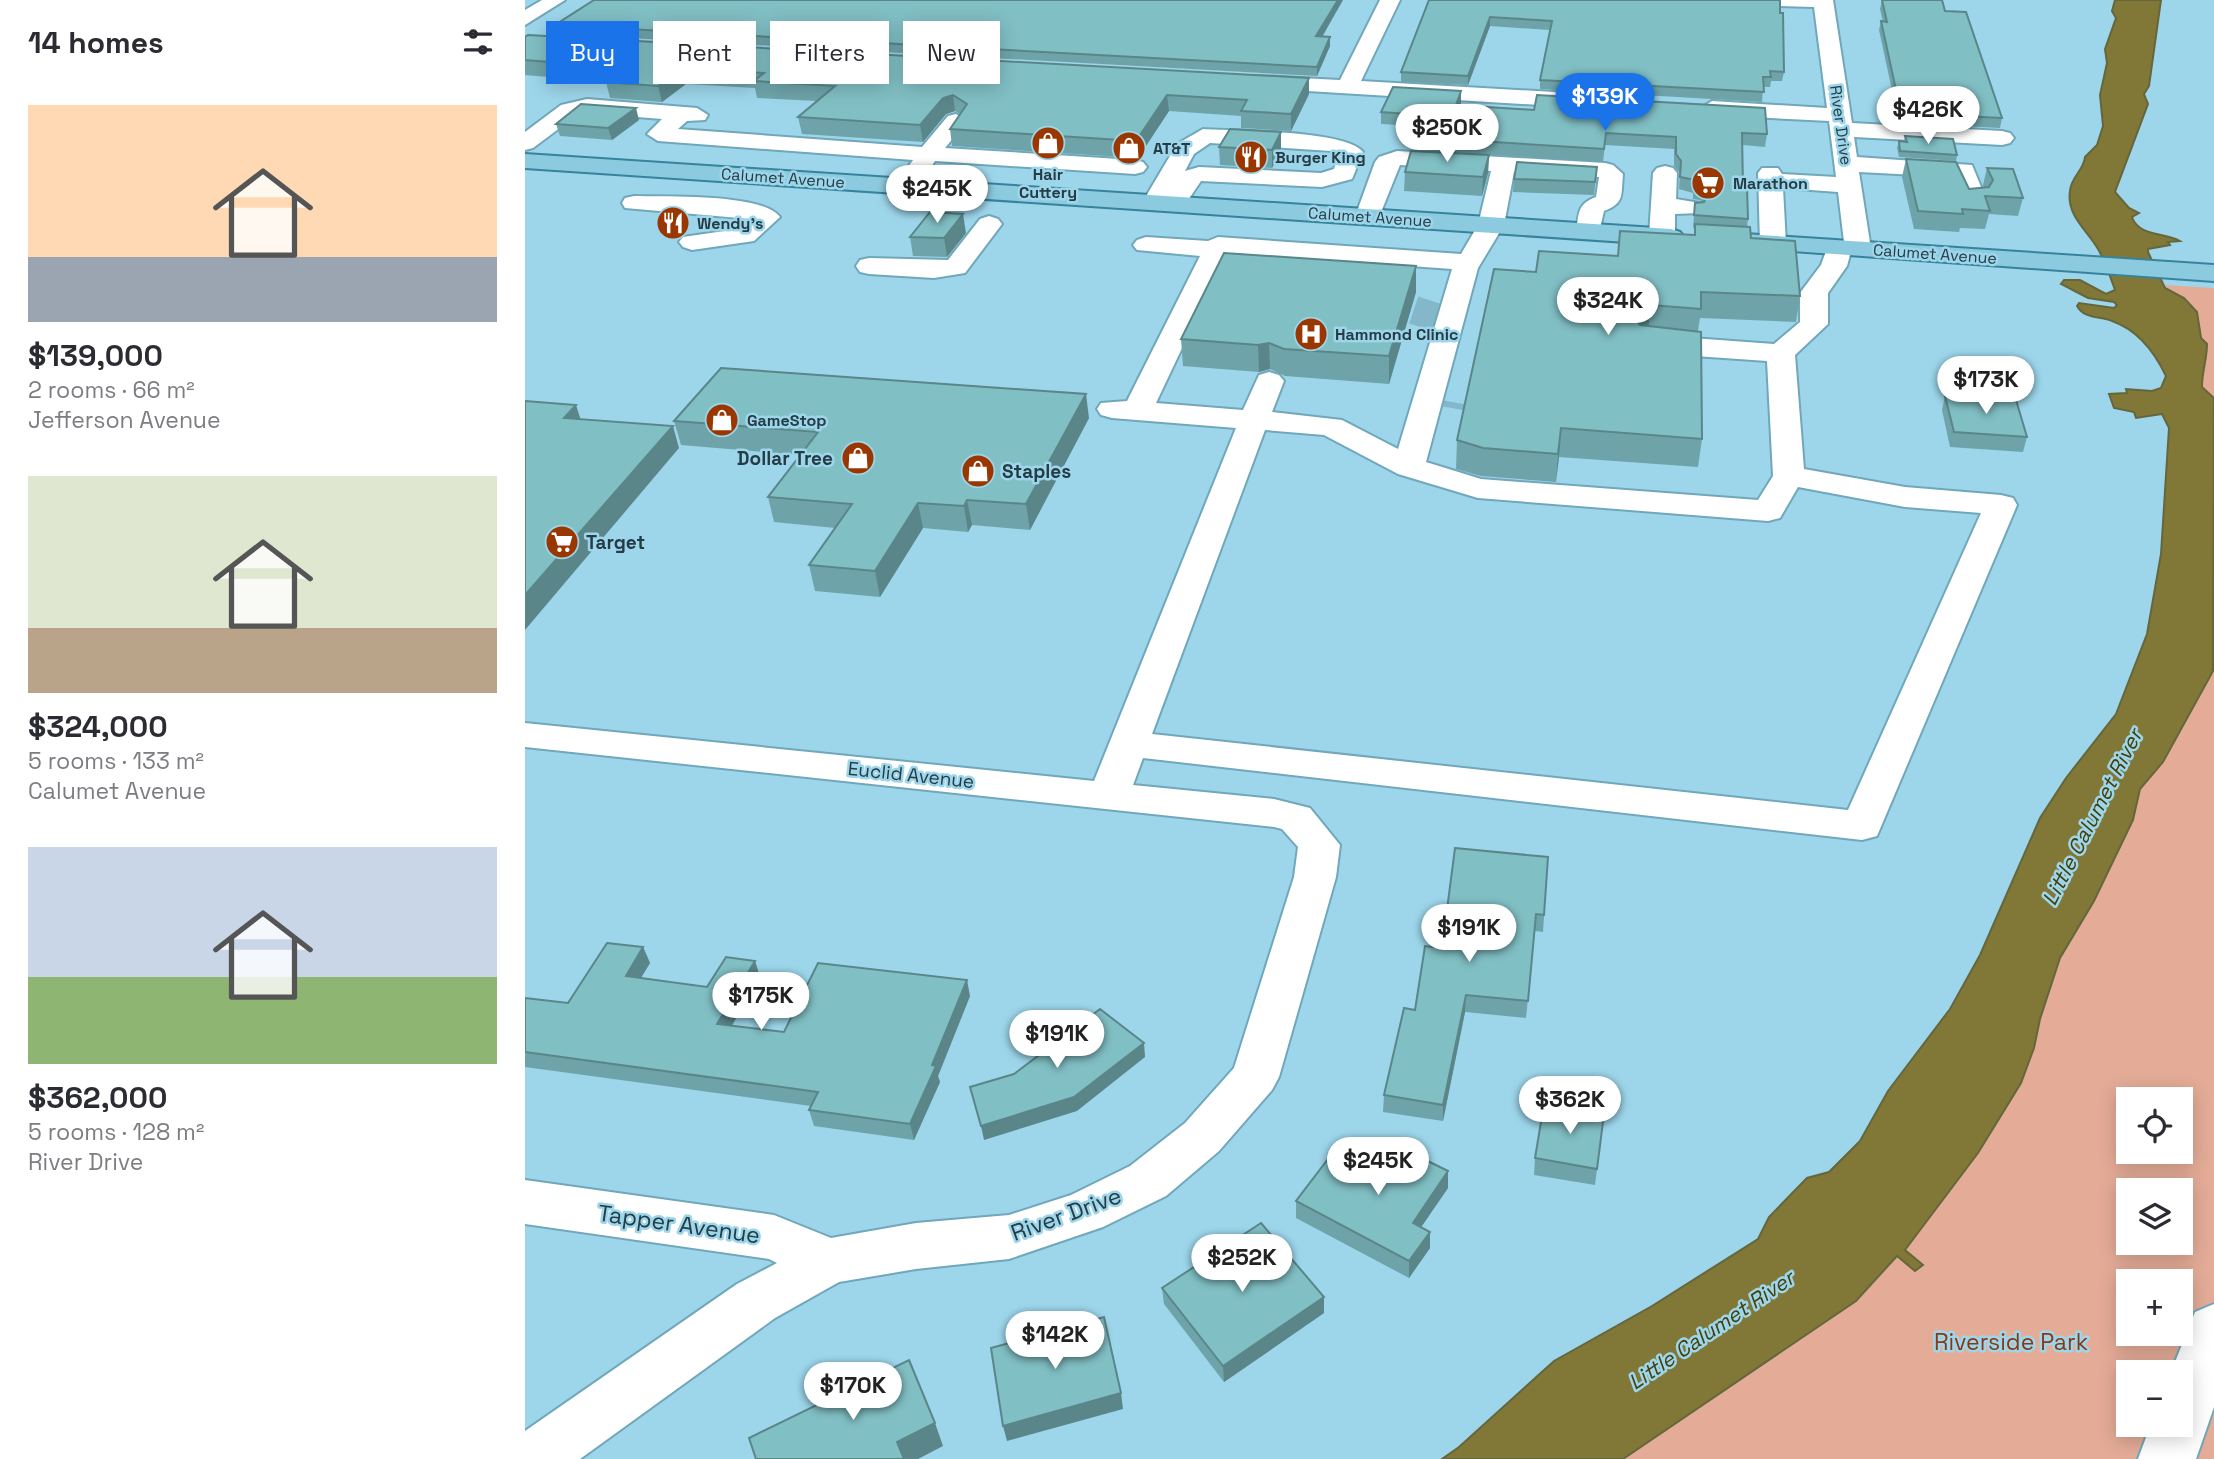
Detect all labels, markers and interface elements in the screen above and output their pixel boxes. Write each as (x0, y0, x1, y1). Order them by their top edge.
chip: Buy (546, 21, 639, 84)
chip: Rent (653, 21, 756, 84)
chip: Filters (770, 21, 889, 84)
chip: New (903, 21, 1000, 84)
text: 14 homes (28, 23, 164, 62)
icon: filters (459, 23, 497, 61)
pin: $139K (1556, 74, 1654, 133)
text: $139K (1572, 81, 1638, 111)
street label: River Drive (1825, 84, 1857, 166)
pin: $426K (1879, 86, 1977, 146)
text: $426K (1893, 94, 1963, 124)
pin: $250K (1398, 104, 1496, 164)
text: $250K (1412, 112, 1482, 142)
shop icon: Hair Cuttery (1029, 124, 1067, 162)
shop icon: AT&T (1110, 129, 1148, 167)
place label: AT&T (1153, 138, 1191, 159)
restaurant icon: Burger King (1232, 138, 1270, 176)
place label: Burger King (1275, 147, 1366, 168)
icon: home (200, 150, 326, 276)
street label: Calumet Avenue (720, 163, 846, 193)
place label: Hair Cuttery (1019, 164, 1077, 203)
supermarket icon: Marathon (1689, 164, 1727, 202)
pin: $245K (888, 166, 986, 225)
text: $245K (902, 173, 972, 203)
place label: Marathon (1733, 173, 1808, 194)
street label: Calumet Avenue (1307, 202, 1433, 232)
restaurant icon: Wendy's (654, 204, 692, 242)
place label: Wendy's (697, 213, 763, 234)
street label: Calumet Avenue (1872, 239, 1998, 269)
pin: $324K (1559, 278, 1657, 337)
text: $324K (1573, 285, 1643, 315)
hospital icon: Hammond Clinic (1292, 315, 1330, 353)
place label: Hammond Clinic (1335, 324, 1458, 345)
text: $139,000 (28, 336, 163, 375)
pin: $173K (1937, 356, 2035, 416)
text: $173K (1953, 364, 2019, 394)
text: 2 rooms · 66 m² (28, 375, 195, 405)
shop icon: GameStop (703, 401, 741, 439)
text: Jefferson Avenue (28, 405, 221, 435)
place label: GameStop (747, 410, 826, 431)
shop icon: Dollar Tree (839, 439, 877, 477)
place label: Dollar Tree (737, 446, 833, 471)
shop icon: Staples (959, 452, 997, 490)
place label: Staples (1002, 459, 1071, 484)
icon: home (200, 521, 326, 647)
supermarket icon: Target (543, 523, 581, 561)
place label: Target (586, 530, 645, 555)
text: $324,000 (28, 707, 168, 746)
water label: Little Calumet River (2036, 722, 2149, 910)
text: 5 rooms · 133 m² (28, 746, 204, 776)
street label: Euclid Avenue (847, 756, 975, 794)
text: Calumet Avenue (28, 776, 206, 806)
icon: home (200, 892, 326, 1018)
pin: $191K (1420, 904, 1518, 964)
text: $191K (1437, 912, 1501, 942)
pin: $175K (712, 972, 810, 1032)
text: $175K (728, 980, 794, 1010)
pin: $191K (1008, 1010, 1106, 1070)
text: $191K (1025, 1018, 1089, 1048)
pin: $362K (1521, 1076, 1619, 1136)
text: $362,000 (28, 1078, 167, 1117)
text: $362K (1535, 1084, 1605, 1114)
map controls (2116, 1087, 2193, 1437)
button: locate (2116, 1087, 2193, 1164)
text: 5 rooms · 128 m² (28, 1117, 204, 1147)
pin: $245K (1329, 1138, 1427, 1197)
text: $245K (1343, 1145, 1413, 1175)
text: River Drive (28, 1147, 143, 1177)
button: layers (2116, 1178, 2193, 1255)
street label: River Drive (1007, 1180, 1125, 1248)
street label: Tapper Avenue (596, 1198, 762, 1250)
pin: $252K (1193, 1234, 1291, 1294)
text: $252K (1207, 1242, 1277, 1272)
water label: Little Calumet River (1623, 1263, 1801, 1396)
button: + (2116, 1269, 2193, 1346)
pin: $142K (1006, 1312, 1104, 1371)
text: $142K (1021, 1319, 1089, 1349)
park label: Riverside Park (1934, 1327, 2088, 1357)
button: − (2116, 1360, 2193, 1437)
pin: $170K (804, 1362, 902, 1422)
text: $170K (820, 1370, 886, 1400)

